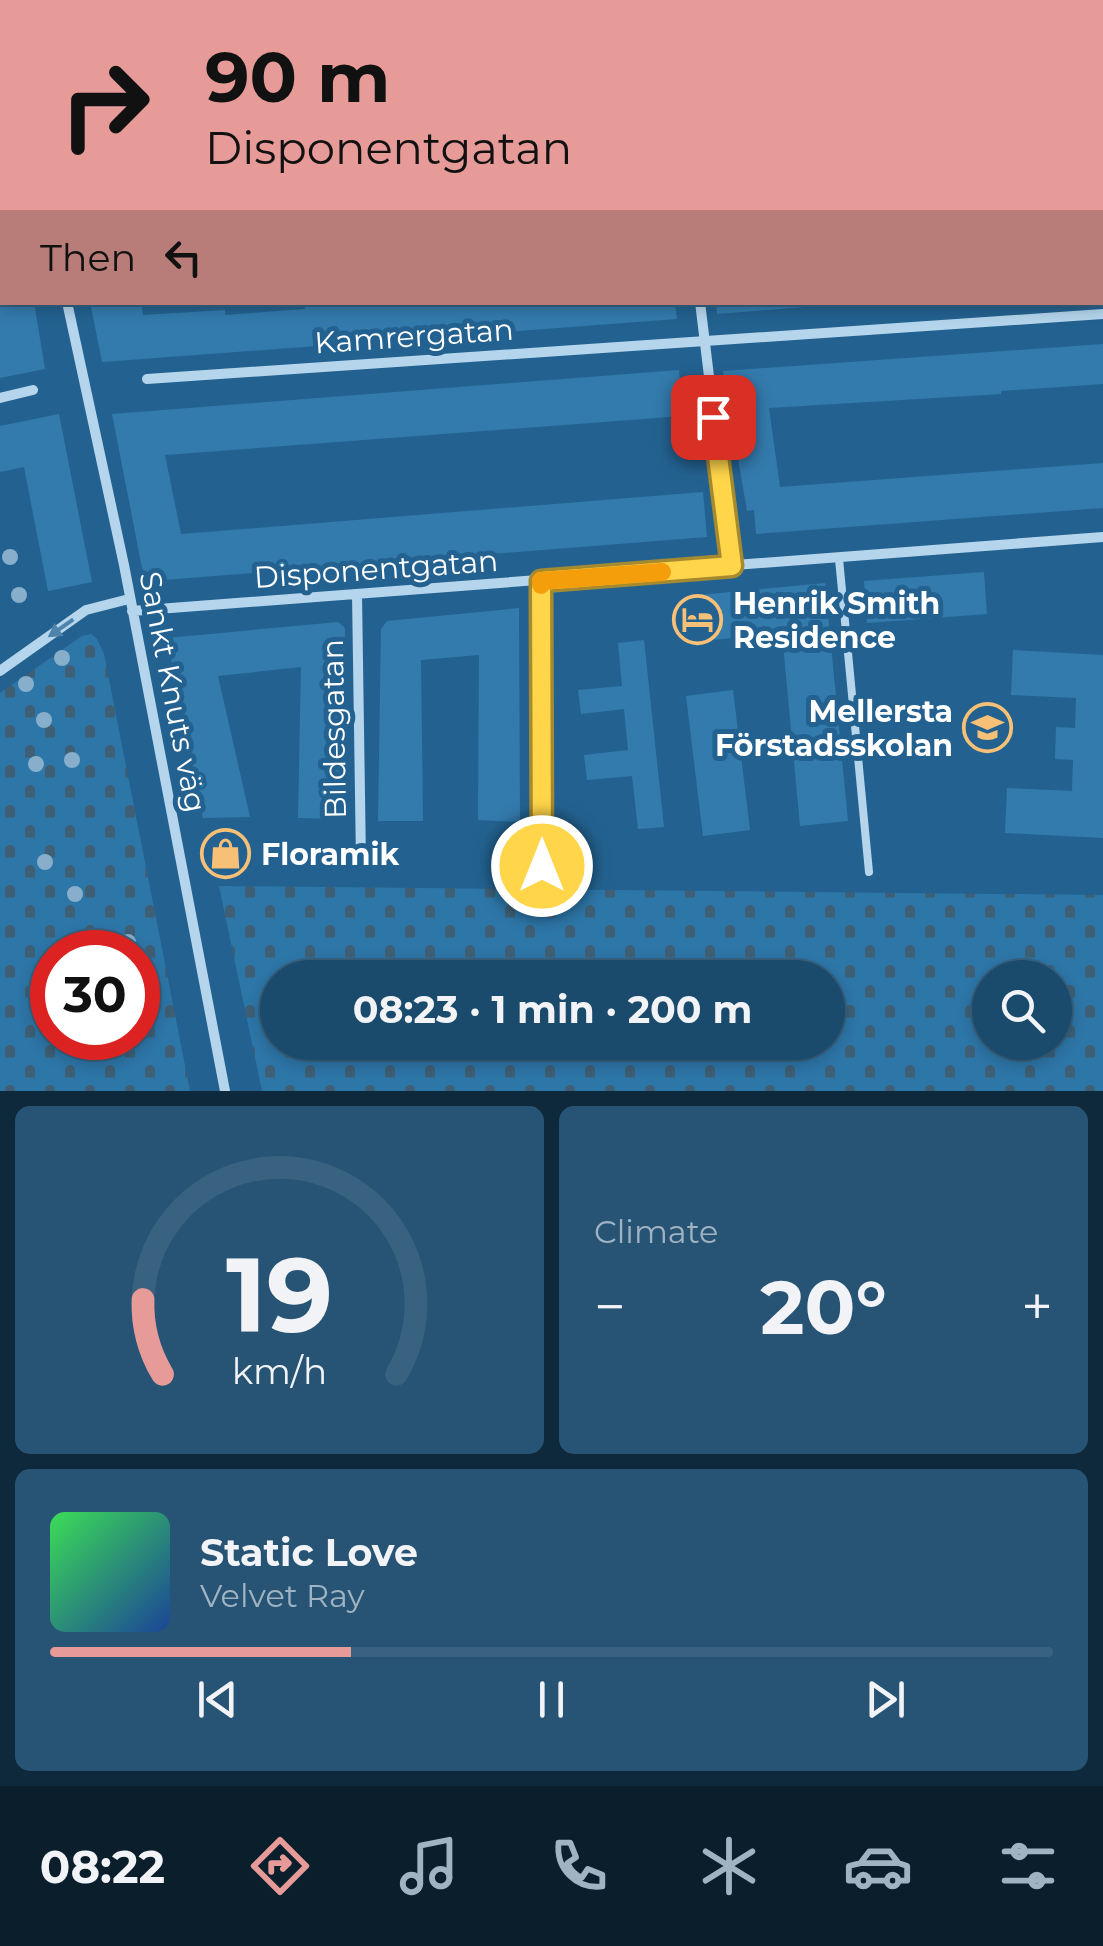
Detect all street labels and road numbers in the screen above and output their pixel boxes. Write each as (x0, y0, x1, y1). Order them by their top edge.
street label: Kamrergatan (313, 311, 515, 361)
street label: Disponentgatan (253, 542, 499, 596)
street label: Sankt Knuts väg (132, 568, 214, 816)
street label: Bildesgatan (314, 639, 354, 819)

